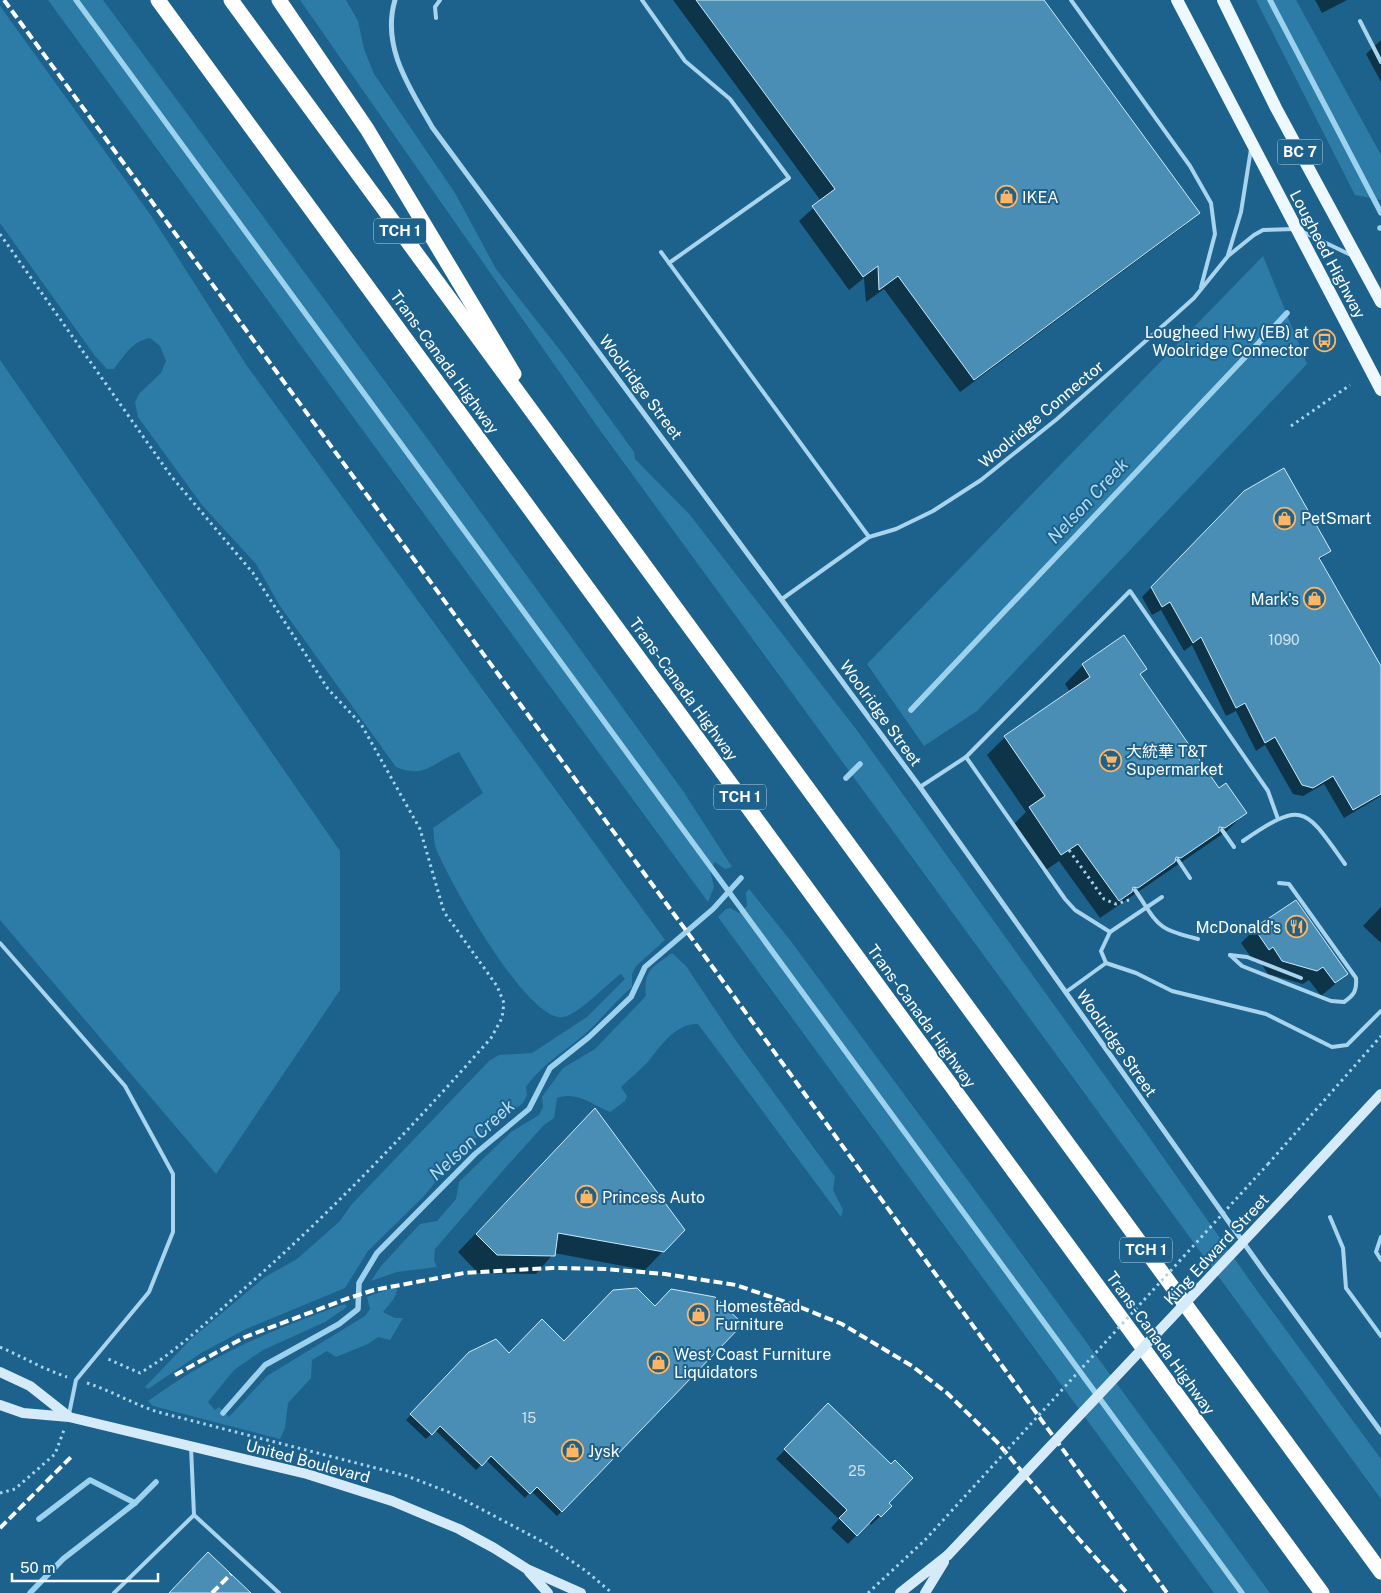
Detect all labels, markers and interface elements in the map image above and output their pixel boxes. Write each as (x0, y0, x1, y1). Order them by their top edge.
road number: BC 7 (1278, 140, 1322, 164)
shop icon: IKEA (994, 185, 1018, 209)
street label: Lougheed Highway (1286, 187, 1370, 322)
place label: IKEA (1022, 188, 1059, 207)
road number: TCH 1 (374, 218, 426, 244)
street label: Trans-Canada Highway (386, 287, 503, 438)
place label: Lougheed Hwy (EB) at Woolridge Connector (1145, 323, 1309, 360)
bus stop icon: Lougheed Hwy (EB) at Woolridge Connector (1313, 329, 1337, 353)
street label: Woolridge Street (595, 331, 686, 443)
street label: Woolridge Connector (975, 357, 1108, 472)
water label: Nelson Creek (1043, 454, 1133, 548)
shop icon: PetSmart (1273, 506, 1297, 530)
place label: PetSmart (1301, 509, 1372, 528)
shop icon: Mark's (1303, 587, 1327, 611)
place label: Mark's (1251, 590, 1299, 609)
street label: Trans-Canada Highway (625, 614, 742, 765)
house number: 1090 (1268, 632, 1300, 648)
street label: Woolridge Street (836, 657, 925, 770)
place label: 大統華 T&T Supermarket (1126, 742, 1223, 779)
supermarket icon: 大統華 T&T Supermarket (1098, 748, 1122, 772)
road number: TCH 1 (714, 784, 766, 810)
restaurant icon: McDonald's (1285, 915, 1309, 939)
place label: McDonald's (1195, 918, 1281, 937)
street label: Trans-Canada Highway (863, 941, 980, 1092)
street label: Woolridge Street (1073, 986, 1161, 1101)
water label: Nelson Creek (425, 1095, 519, 1184)
shop icon: Princess Auto (574, 1185, 598, 1209)
place label: Princess Auto (602, 1188, 705, 1207)
street label: King Edward Street (1160, 1190, 1273, 1309)
road number: TCH 1 (1120, 1238, 1172, 1262)
street label: Trans-Canada Highway (1102, 1268, 1219, 1419)
place label: Homestead Furniture (715, 1297, 800, 1334)
shop icon: Homestead Furniture (687, 1303, 711, 1327)
place label: West Coast Furniture Liquidators (674, 1345, 831, 1382)
shop icon: West Coast Furniture Liquidators (646, 1351, 670, 1375)
house number: 15 (522, 1410, 536, 1426)
street label: United Boulevard (244, 1436, 372, 1487)
shop icon: Jysk (560, 1439, 584, 1463)
place label: Jysk (588, 1442, 620, 1461)
house number: 25 (848, 1463, 866, 1479)
scale bar (12, 1550, 159, 1582)
text: 50 m (20, 1559, 55, 1576)

